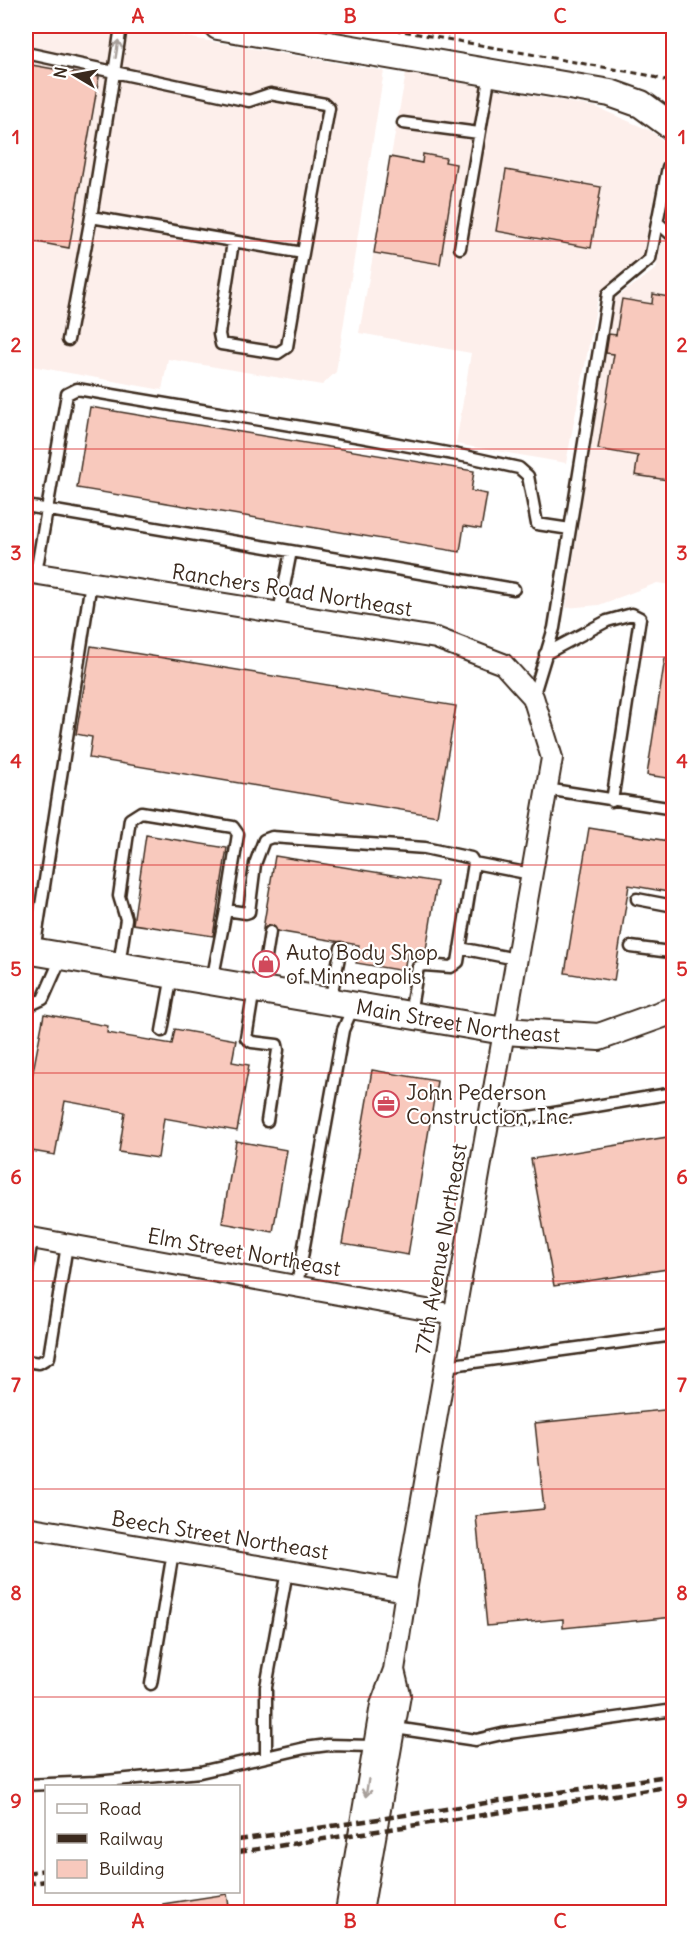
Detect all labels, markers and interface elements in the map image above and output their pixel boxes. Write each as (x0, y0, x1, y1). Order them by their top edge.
text: A (132, 3, 145, 28)
text: B (343, 3, 357, 28)
text: C (553, 3, 567, 28)
one-way arrow (112, 40, 123, 59)
north arrow (45, 45, 105, 105)
text: N (49, 65, 71, 80)
text: 1 (12, 124, 20, 149)
text: 1 (678, 124, 686, 149)
text: 2 (11, 332, 22, 357)
text: 2 (677, 332, 688, 357)
text: 3 (10, 540, 22, 565)
text: 3 (676, 540, 688, 565)
street label: Ranchers Road Northeast (170, 558, 414, 622)
text: 4 (10, 748, 22, 773)
text: 4 (676, 748, 688, 773)
place label: Auto Body Shop of Minneapolis (286, 939, 438, 990)
shop icon: Auto Body Shop of Minneapolis (251, 949, 281, 979)
text: 5 (10, 956, 22, 981)
text: 5 (676, 956, 688, 981)
street label: Main Street Northeast (354, 993, 561, 1048)
place label: John Pederson Construction, Inc. (406, 1079, 573, 1130)
office icon: John Pederson Construction, Inc. (371, 1089, 401, 1119)
street label: 77th Avenue Northeast (409, 1141, 473, 1357)
text: 6 (10, 1164, 22, 1189)
text: 6 (676, 1164, 688, 1189)
street label: Elm Street Northeast (145, 1222, 343, 1282)
text: 7 (11, 1372, 21, 1397)
text: 7 (677, 1372, 687, 1397)
street label: Beech Street Northeast (110, 1505, 330, 1565)
text: 8 (10, 1580, 22, 1605)
text: 8 (676, 1580, 688, 1605)
one-way arrow (361, 1777, 372, 1797)
legend (45, 1785, 240, 1893)
text: 9 (10, 1788, 22, 1813)
text: 9 (676, 1788, 688, 1813)
text: Road (99, 1797, 142, 1820)
text: Railway (99, 1827, 163, 1850)
text: Building (99, 1857, 164, 1880)
text: A (132, 1908, 145, 1933)
text: B (343, 1908, 357, 1933)
text: C (553, 1908, 567, 1933)

